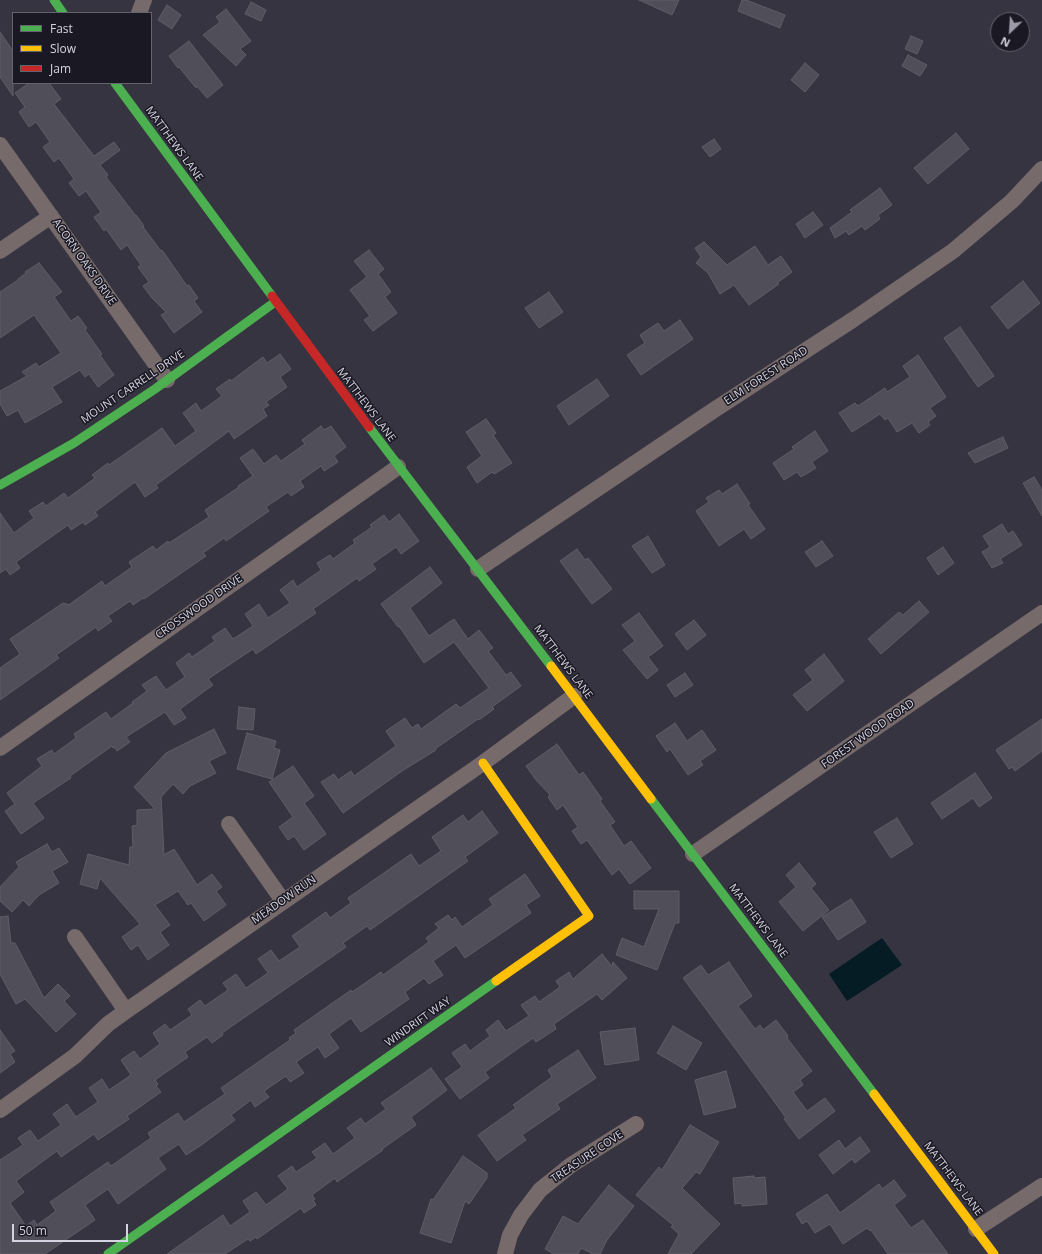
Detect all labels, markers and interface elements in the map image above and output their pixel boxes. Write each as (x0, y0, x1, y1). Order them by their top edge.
legend (12, 12, 152, 84)
north arrow (990, 12, 1030, 52)
text: Fast (50, 20, 73, 37)
text: N (998, 34, 1012, 51)
text: Slow (50, 40, 76, 57)
text: Jam (50, 60, 71, 77)
street label: MATTHEWS LANE (142, 104, 206, 184)
street label: ACORN OAKS DRIVE (49, 216, 119, 308)
street label: ELM FOREST ROAD (722, 344, 810, 408)
street label: MOUNT CARRELL DRIVE (79, 347, 187, 427)
street label: MATTHEWS LANE (334, 365, 398, 445)
street label: CROSSWOOD DRIVE (153, 572, 245, 642)
street label: MATTHEWS LANE (531, 622, 595, 702)
street label: FOREST WOOD ROAD (819, 697, 917, 771)
street label: MEADOW RUN (249, 873, 319, 927)
street label: MATTHEWS LANE (726, 881, 790, 961)
street label: WINDRIFT WAY (383, 994, 453, 1050)
street label: TREASURE COVE (549, 1128, 625, 1186)
street label: MATTHEWS LANE (921, 1139, 985, 1219)
scale bar (14, 1216, 130, 1242)
text: 50 m (19, 1222, 47, 1239)

